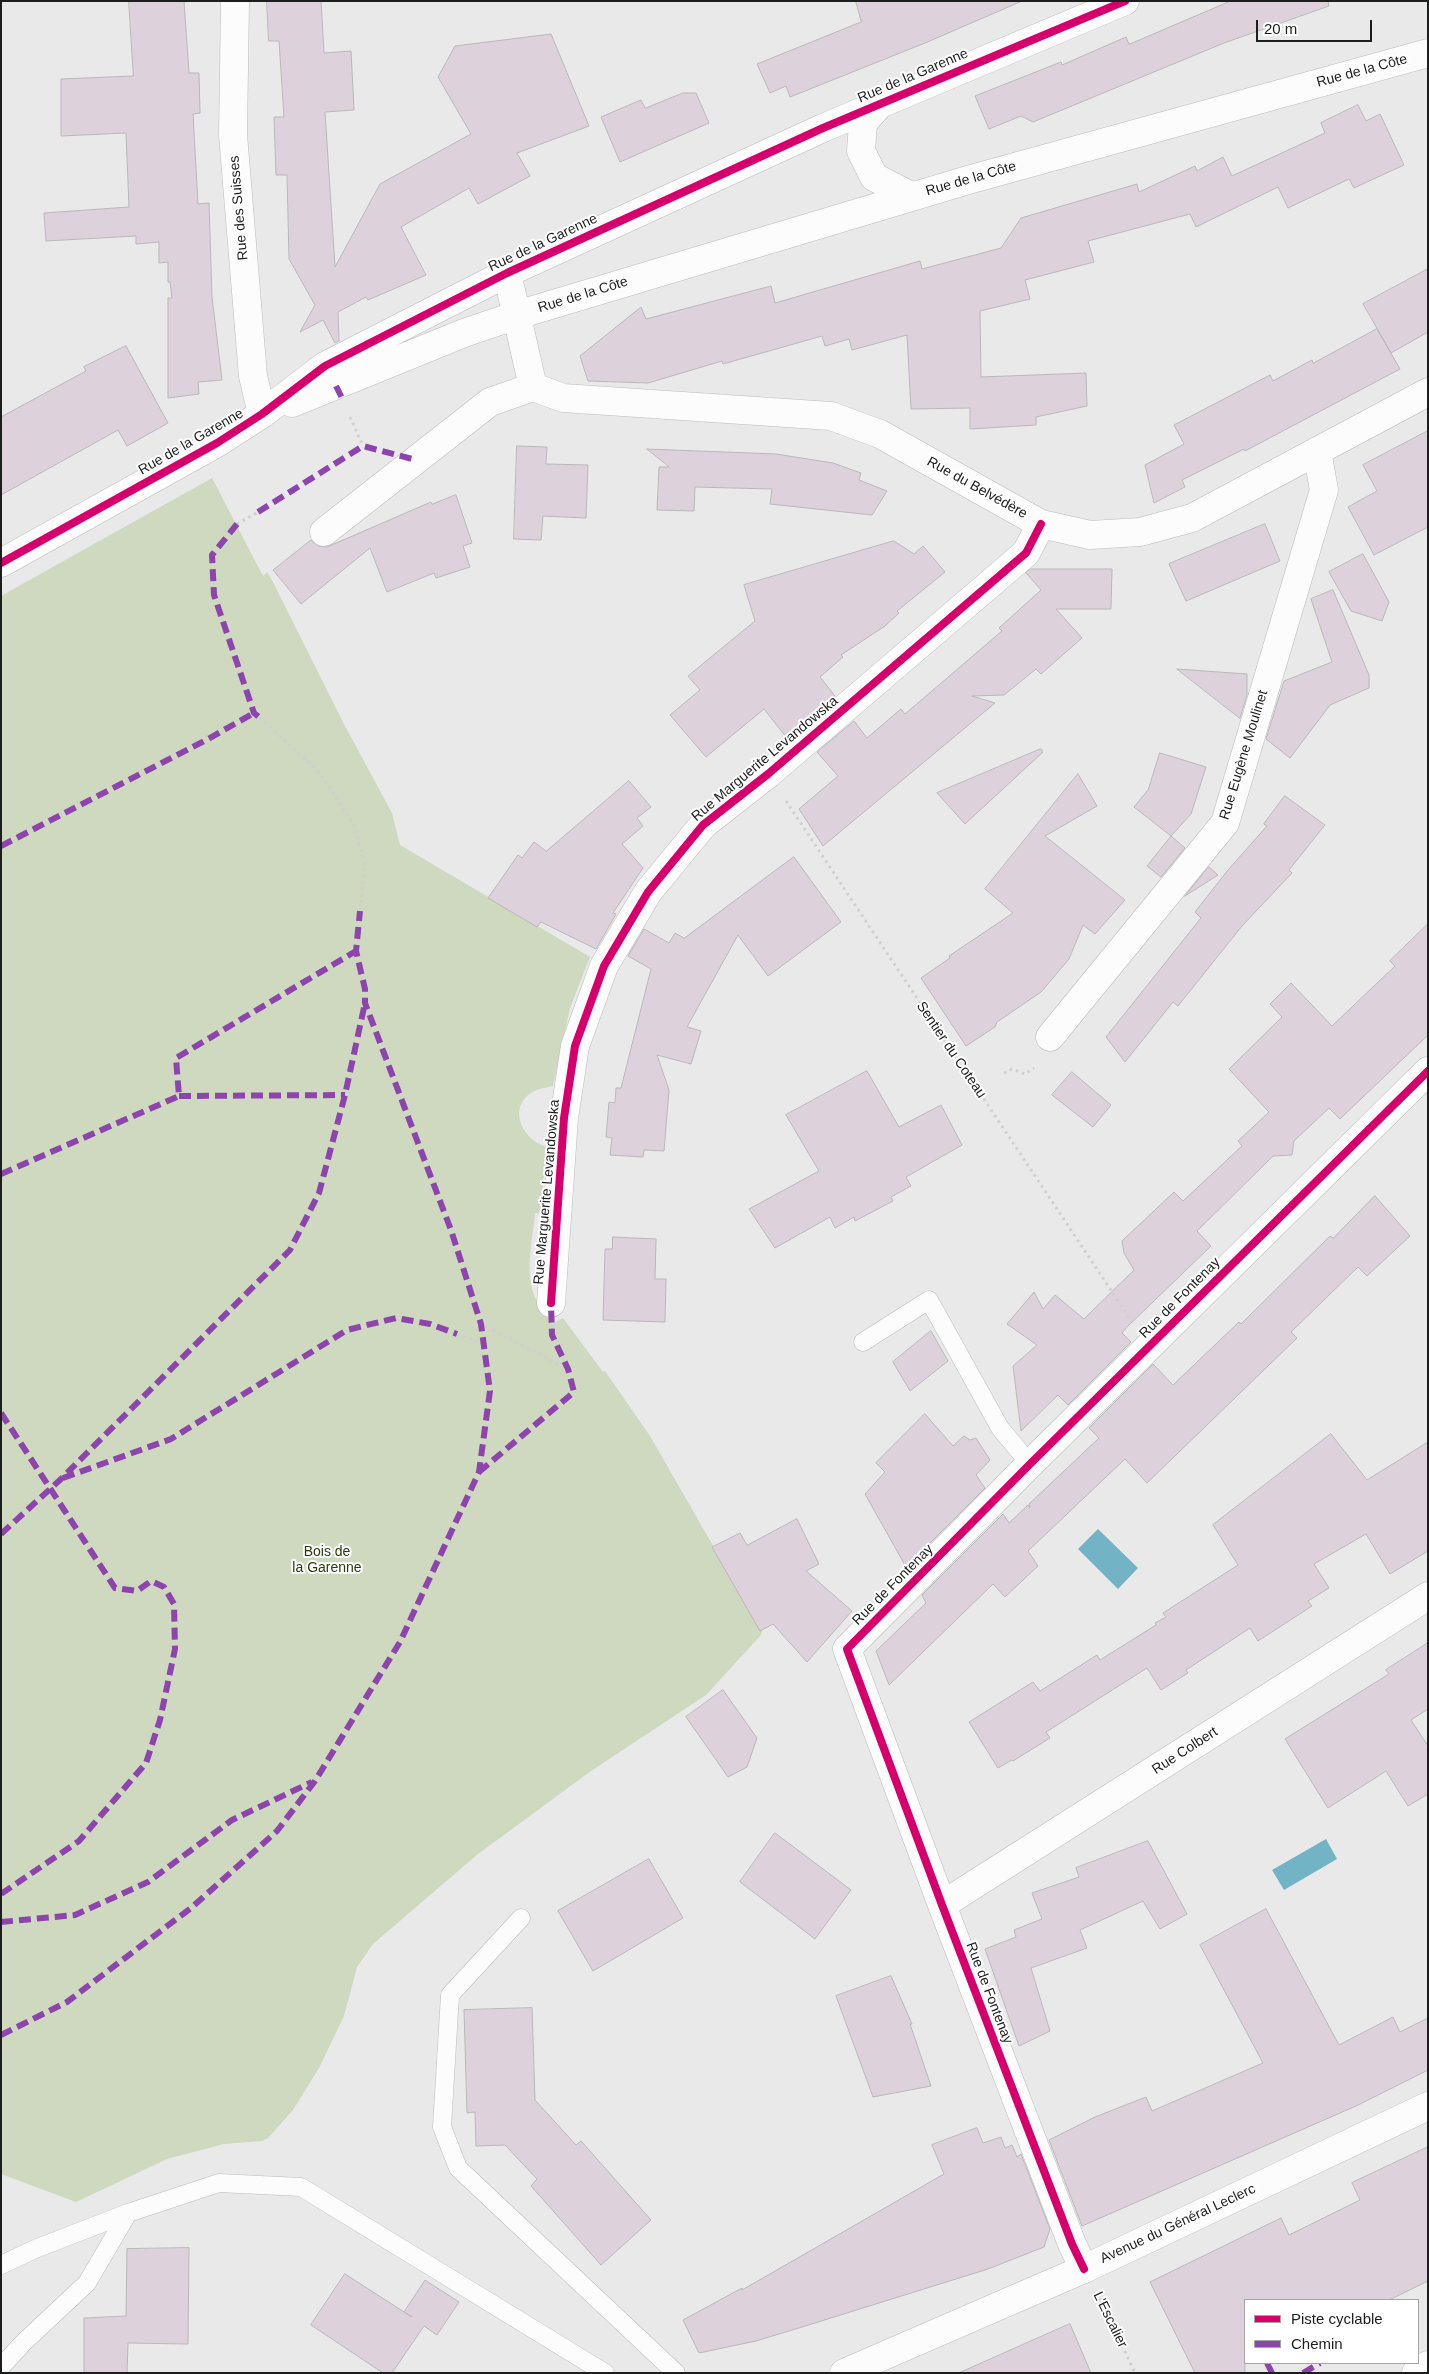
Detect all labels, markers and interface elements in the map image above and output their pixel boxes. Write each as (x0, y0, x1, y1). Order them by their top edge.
scale bar (1259, 10, 1375, 42)
text: 20 m (1264, 20, 1297, 37)
street label: Rue de la Garenne (855, 45, 971, 107)
street label: Rue de la Côte (1315, 51, 1409, 91)
street label: Rue des Suisses (226, 155, 252, 261)
street label: Rue de la Côte (924, 158, 1018, 200)
street label: Rue de la Garenne (486, 210, 600, 276)
street label: Rue de la Côte (536, 273, 630, 317)
street label: Rue de la Garenne (136, 405, 246, 479)
street label: Rue du Belvédère (924, 453, 1030, 523)
street label: Rue Eugène Moulinet (1216, 688, 1272, 822)
street label: Rue Marguerite Levandowska (688, 693, 842, 825)
street label: Sentier du Coteau (912, 999, 990, 1101)
street label: Rue Marguerite Levandowska (531, 1099, 563, 1285)
street label: Rue de Fontenay (1136, 1254, 1224, 1342)
street label: Rue de Fontenay (849, 1541, 937, 1629)
park label: Bois de la Garenne (292, 1544, 362, 1576)
street label: Rue Colbert (1149, 1724, 1221, 1778)
street label: Rue de Fontenay (962, 1940, 1016, 2046)
street label: Avenue du Général Leclerc (1098, 2181, 1258, 2267)
street label: L'Escalier (1089, 2289, 1131, 2351)
legend (1244, 2299, 1419, 2364)
text: Piste cyclable (1291, 2310, 1383, 2327)
text: Chemin (1291, 2335, 1343, 2352)

